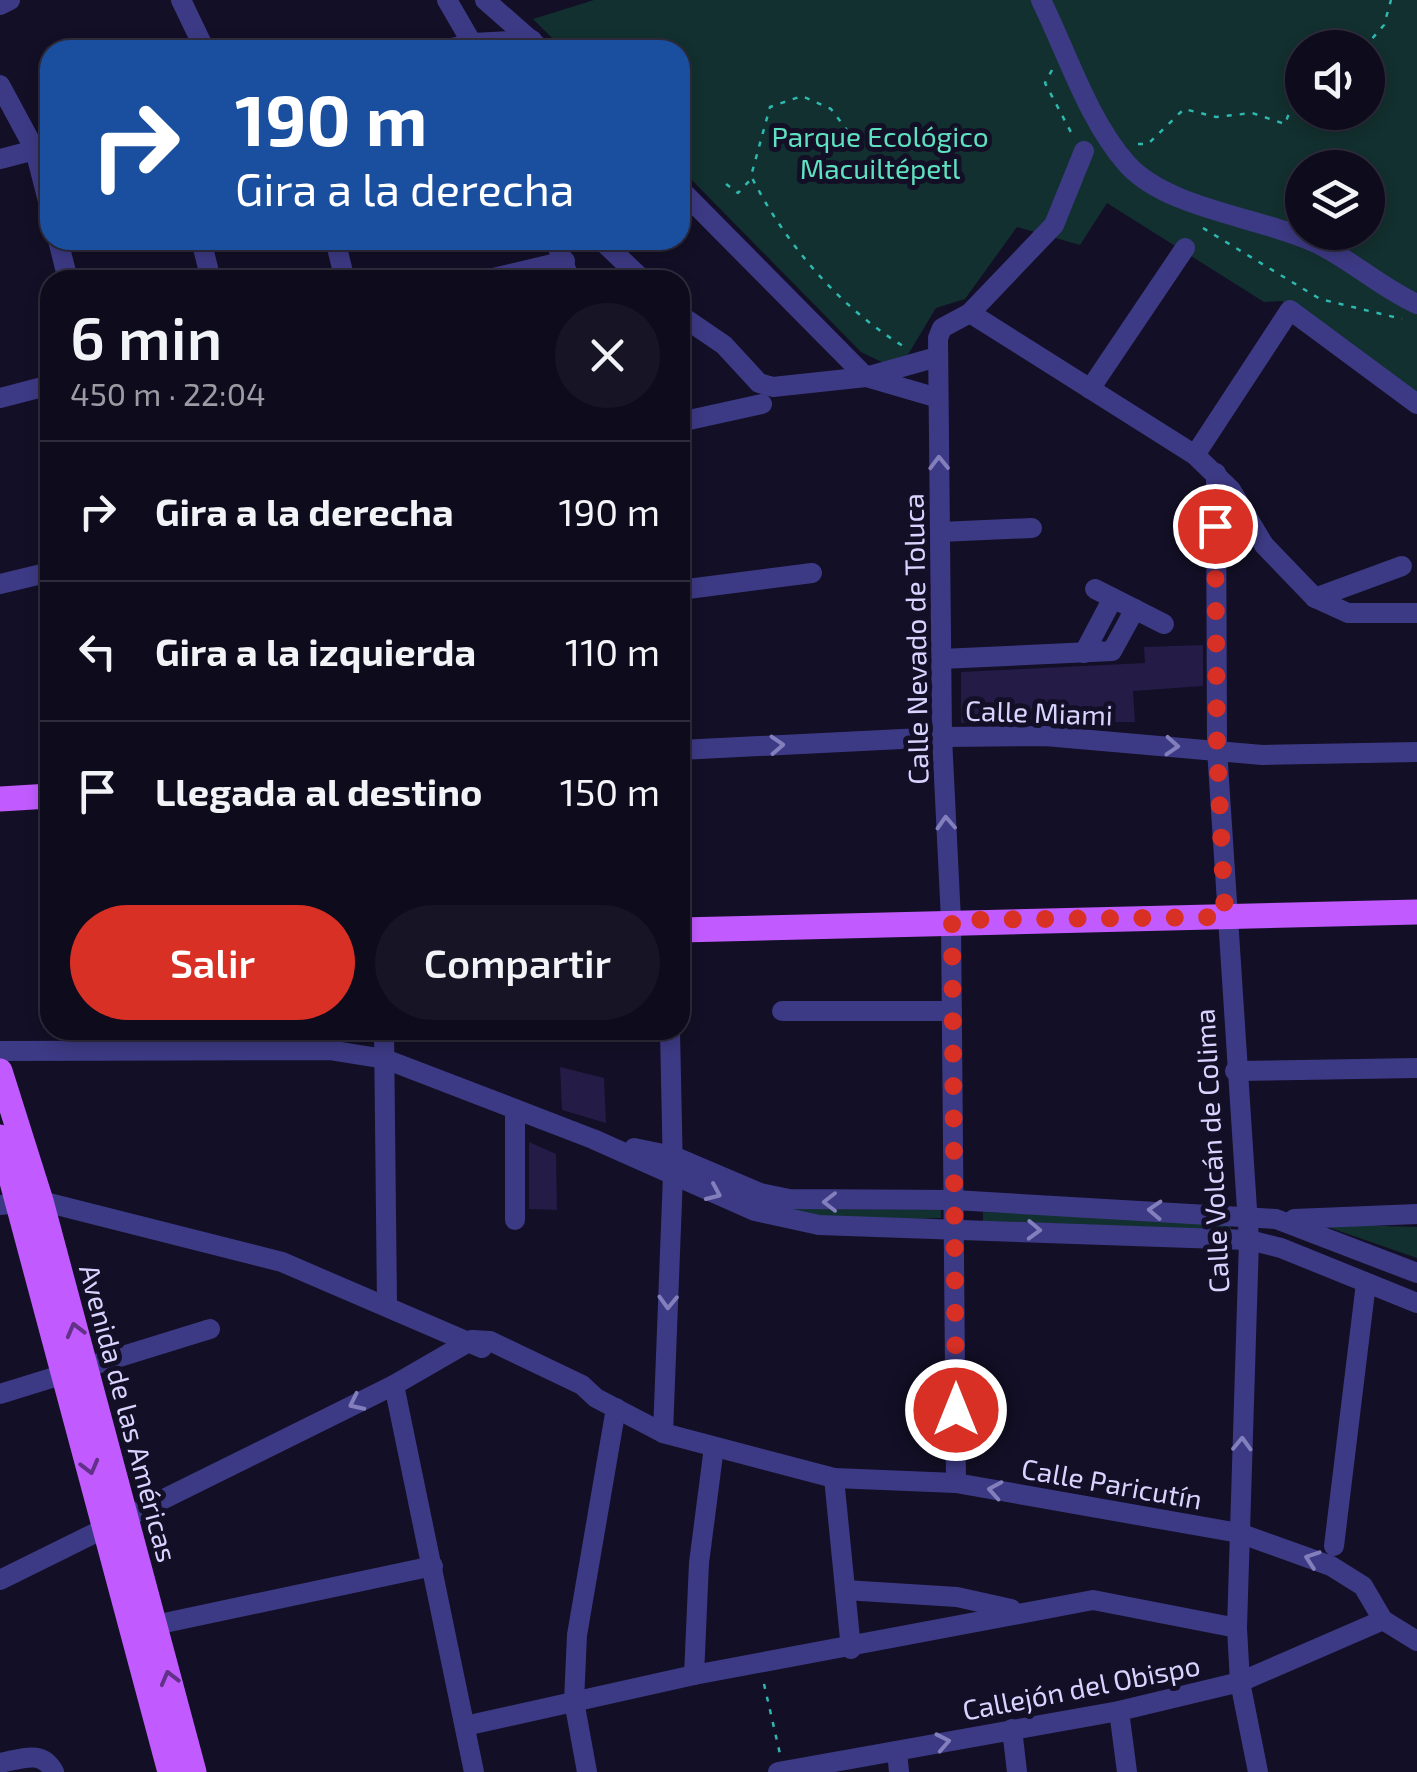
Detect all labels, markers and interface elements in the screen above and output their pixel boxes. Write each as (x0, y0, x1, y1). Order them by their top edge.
map controls (1285, 30, 1385, 250)
button: sound (1285, 30, 1385, 130)
text: 190 m (235, 76, 428, 160)
icon: right (70, 80, 200, 210)
park label: Parque Ecológico Macuiltépetl (771, 119, 989, 185)
button: layers (1285, 150, 1385, 250)
text: Gira a la derecha (235, 161, 574, 215)
text: 6 min (70, 300, 222, 372)
button: close (555, 303, 660, 408)
text: 450 m · 22:04 (70, 374, 266, 412)
one-way arrow (928, 454, 949, 470)
icon: right (70, 484, 125, 539)
pin (1173, 484, 1258, 569)
text: Gira a la derecha (155, 488, 454, 534)
text: 190 m (558, 488, 660, 534)
street label: Calle Nevado de Toluca (895, 493, 935, 785)
icon: arrive (1188, 499, 1243, 554)
icon: left (70, 624, 125, 679)
text: Gira a la izquierda (155, 628, 476, 674)
text: 110 m (565, 628, 660, 674)
street label: Calle Miami (965, 692, 1113, 732)
one-way arrow (1164, 734, 1180, 756)
one-way arrow (770, 735, 786, 756)
icon: arrive (70, 764, 125, 819)
text: Llegada al destino (155, 768, 483, 814)
text: 150 m (560, 768, 660, 814)
one-way arrow (936, 814, 957, 830)
button: Salir (70, 905, 355, 1020)
button: Compartir (375, 905, 660, 1020)
street label: Calle Volcán de Colima (1187, 1008, 1235, 1294)
one-way arrow (704, 1181, 722, 1201)
one-way arrow (822, 1191, 838, 1213)
one-way arrow (1147, 1200, 1163, 1221)
one-way arrow (1026, 1220, 1042, 1241)
street label: Avenida de las Américas (73, 1260, 185, 1566)
one-way arrow (658, 1295, 679, 1311)
one-way arrow (66, 1322, 87, 1339)
position arrow (904, 1358, 1008, 1462)
one-way arrow (348, 1391, 366, 1411)
one-way arrow (1231, 1436, 1252, 1452)
street label: Calle Paricutín (1019, 1450, 1205, 1516)
one-way arrow (79, 1458, 100, 1475)
one-way arrow (987, 1480, 1003, 1501)
one-way arrow (1304, 1550, 1321, 1571)
street label: Callejón del Obispo (959, 1647, 1203, 1727)
one-way arrow (159, 1670, 180, 1687)
one-way arrow (934, 1733, 951, 1754)

